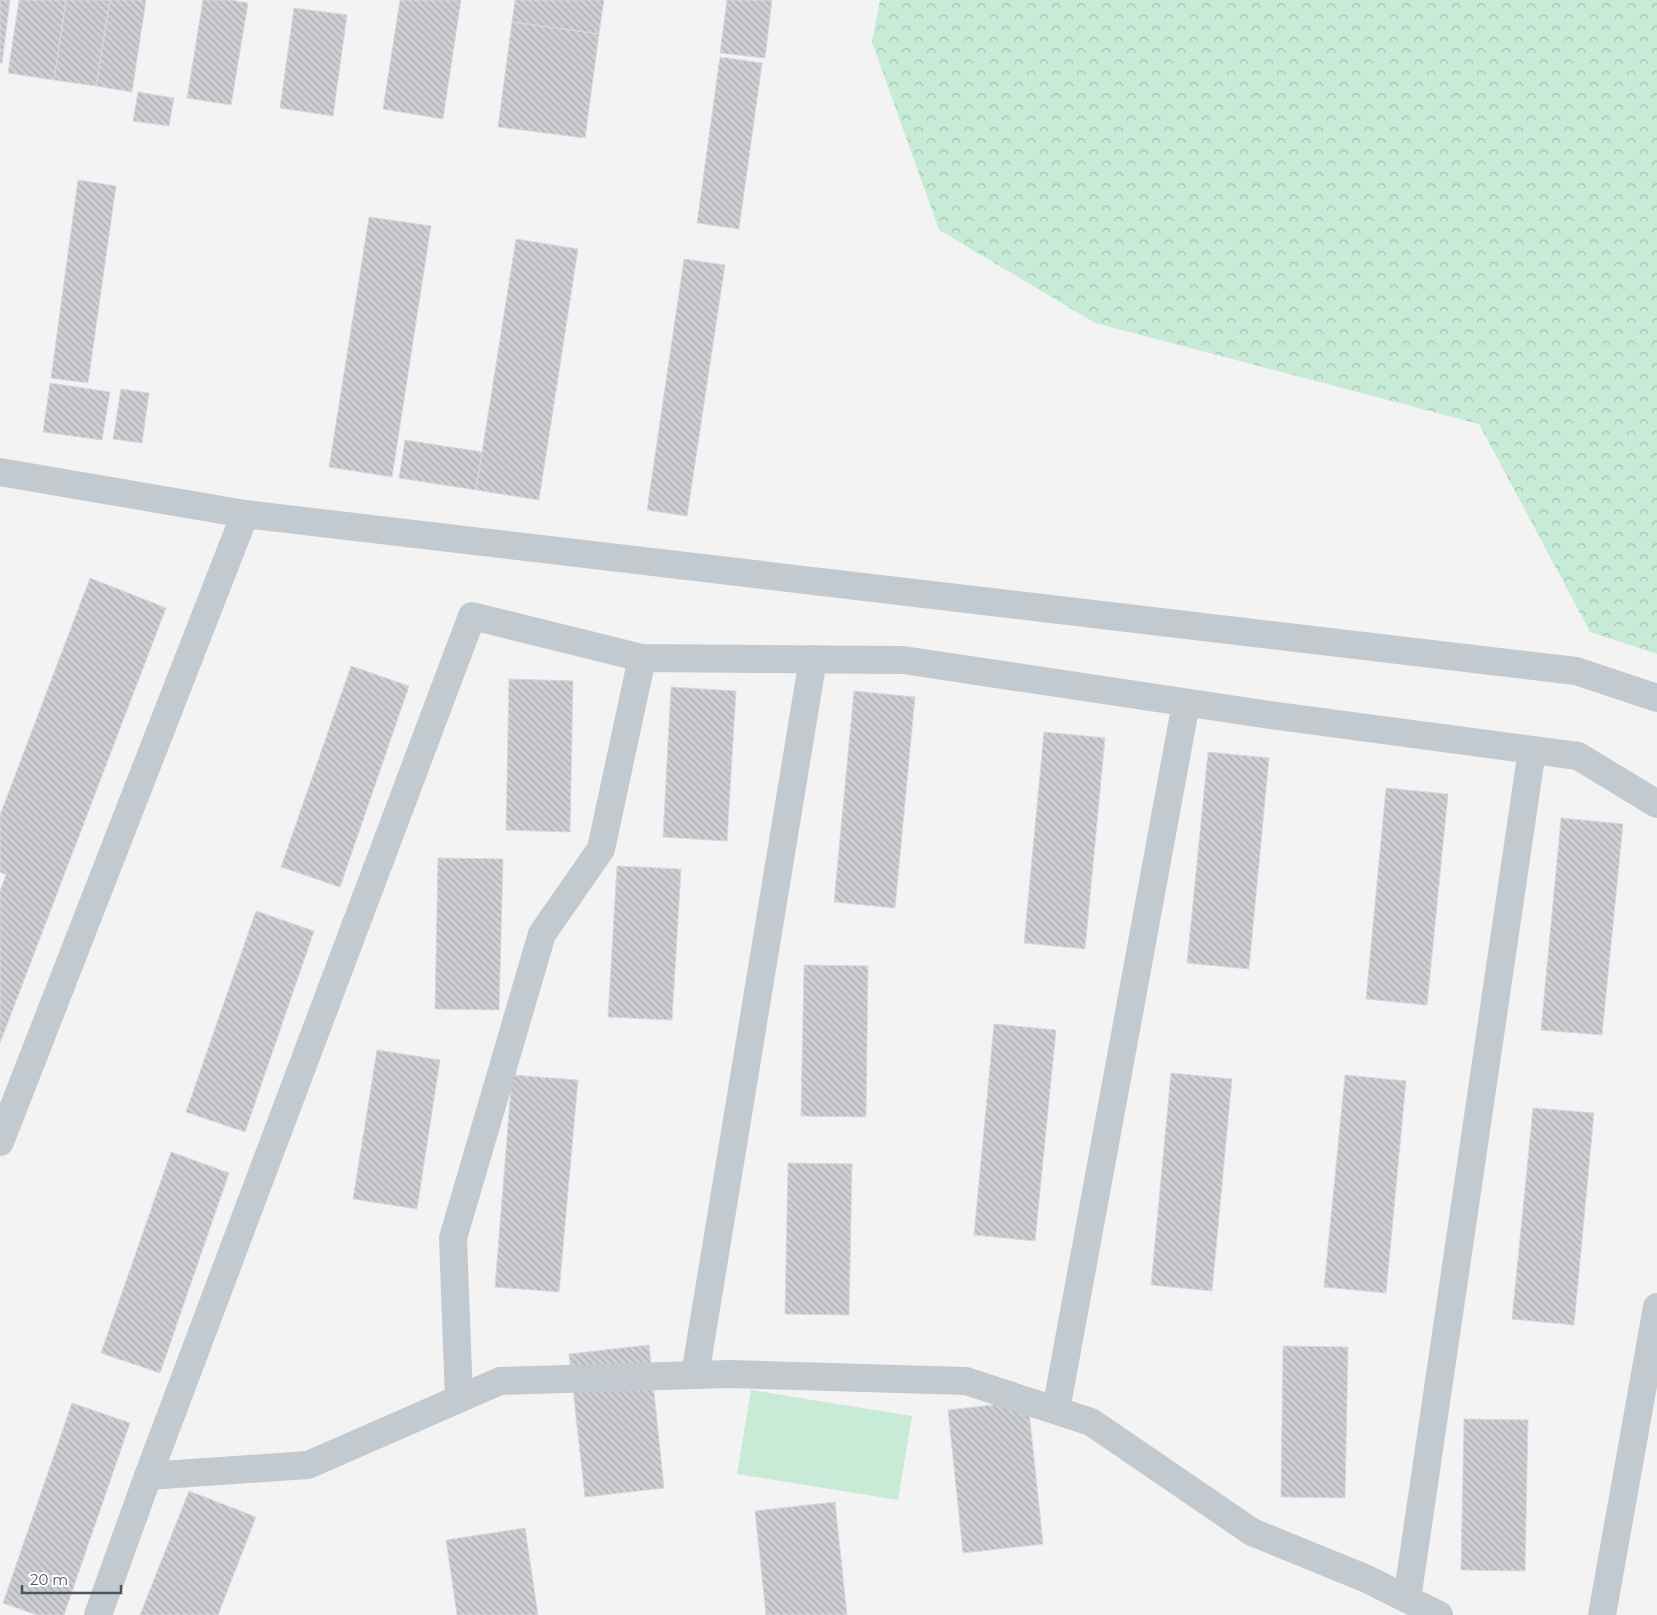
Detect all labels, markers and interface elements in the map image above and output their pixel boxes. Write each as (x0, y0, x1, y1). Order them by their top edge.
scale bar (22, 1562, 121, 1594)
text: 20 m (30, 1570, 68, 1589)

